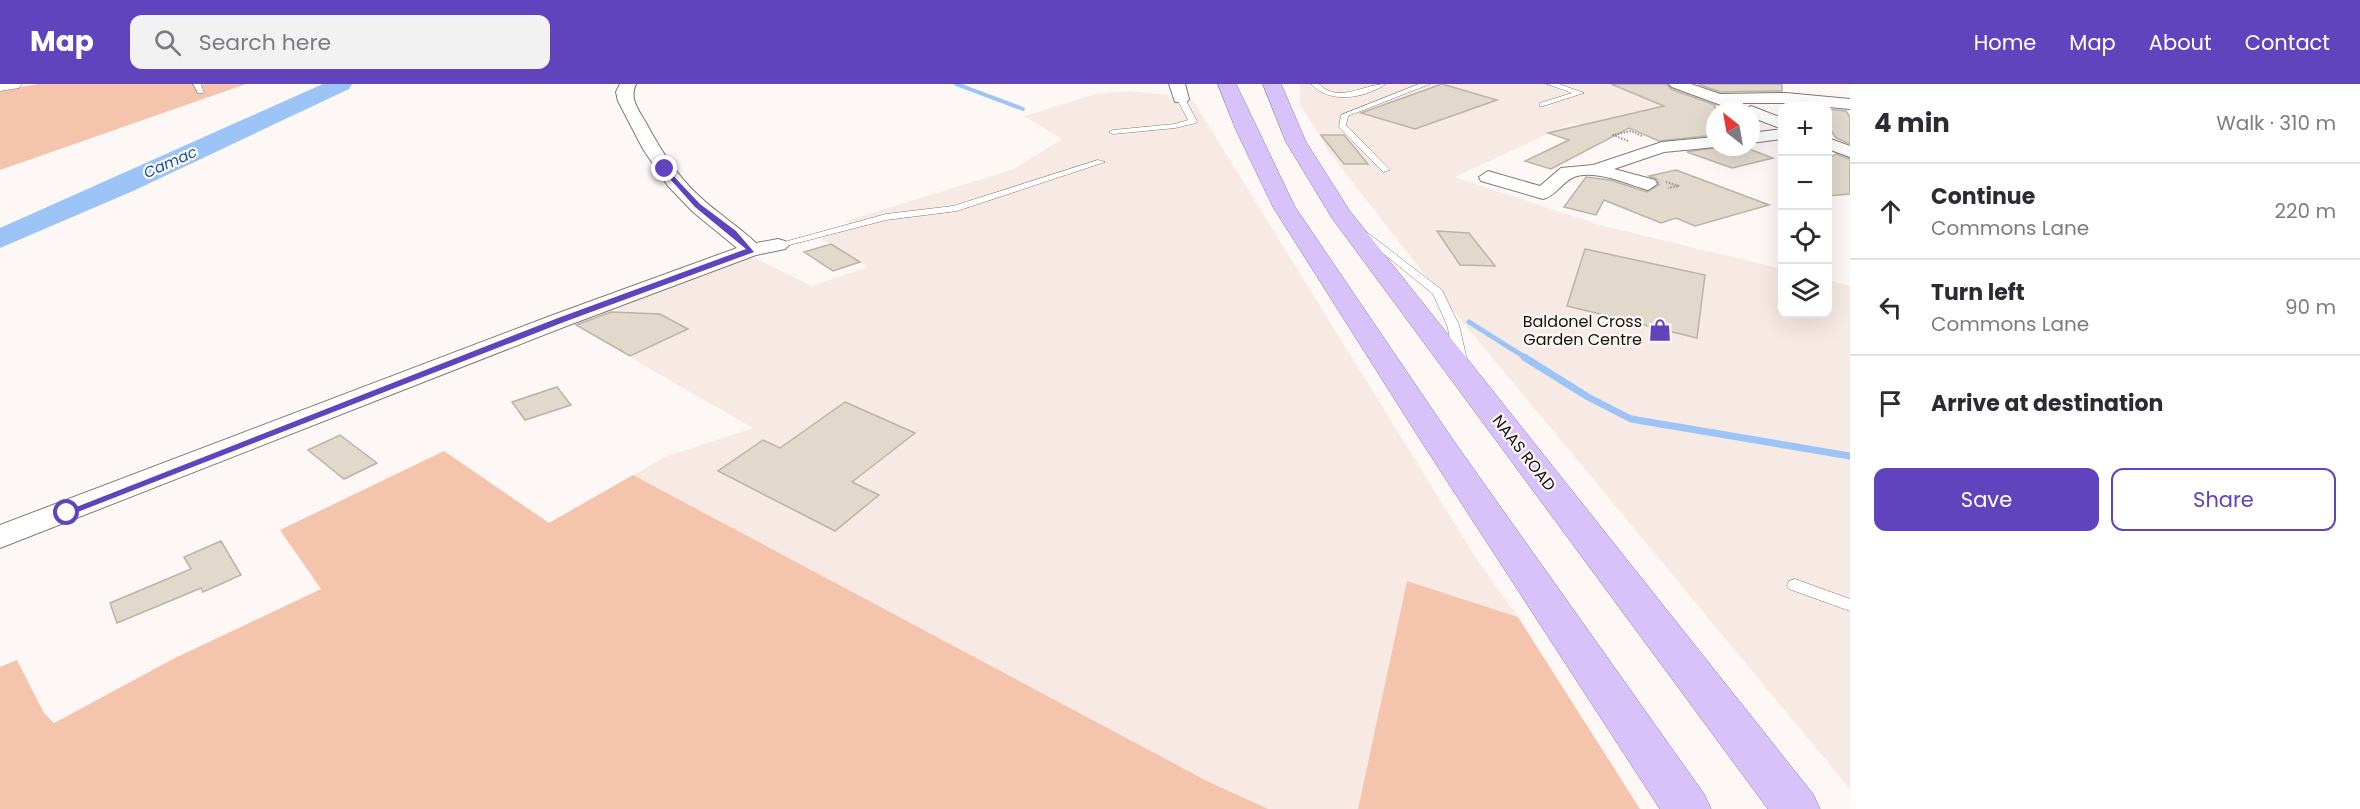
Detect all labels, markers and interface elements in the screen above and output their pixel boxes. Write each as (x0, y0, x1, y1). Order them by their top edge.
search box (130, 15, 550, 69)
text: Map (30, 22, 94, 61)
icon: search (151, 26, 184, 59)
text: Search here (199, 27, 331, 58)
text: Home (1974, 28, 2036, 57)
text: Map (2069, 28, 2116, 57)
text: About (2149, 28, 2212, 57)
text: Contact (2245, 28, 2330, 57)
north arrow (1706, 102, 1760, 156)
map controls (1778, 102, 1832, 318)
button: + (1778, 102, 1832, 156)
text: 4 min (1874, 105, 1950, 141)
text: Walk · 310 m (2216, 109, 2336, 137)
water label: Camac (140, 141, 200, 183)
route end (651, 155, 677, 181)
button: − (1778, 156, 1832, 210)
text: Continue (1931, 181, 2035, 212)
icon: ahead (1874, 195, 1907, 228)
text: 220 m (2275, 197, 2336, 225)
button: locate (1778, 210, 1832, 264)
text: Commons Lane (1931, 214, 2089, 242)
button: layers (1778, 264, 1832, 318)
text: Turn left (1931, 277, 2025, 308)
icon: left (1874, 291, 1907, 324)
text: 90 m (2285, 293, 2336, 321)
place label: Baldonel Cross Garden Centre (1523, 310, 1642, 351)
text: Commons Lane (1931, 310, 2089, 338)
shop icon: Baldonel Cross Garden Centre (1647, 317, 1673, 343)
icon: arrive (1874, 387, 1907, 420)
text: Arrive at destination (1931, 388, 2163, 419)
street label: NAAS ROAD (1487, 410, 1561, 496)
button: Save (1874, 468, 2099, 531)
button: Share (2111, 468, 2336, 531)
route start (53, 499, 79, 525)

